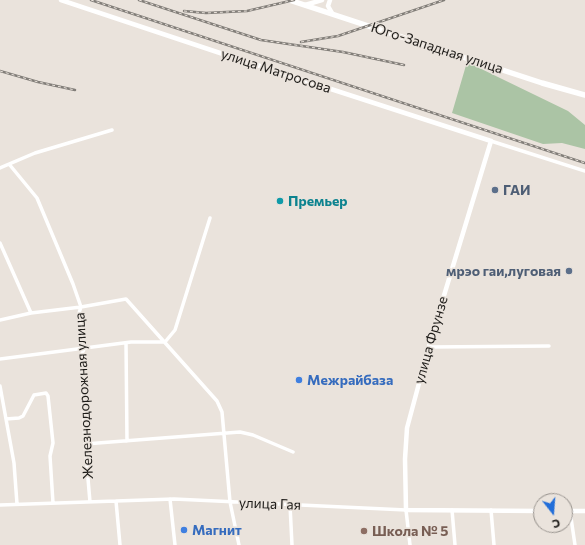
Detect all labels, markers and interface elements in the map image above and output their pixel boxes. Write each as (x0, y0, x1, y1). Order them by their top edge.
street label: Юго-Западная улица (369, 19, 505, 77)
street label: улица Матросова (219, 45, 333, 97)
place label: ГАИ (503, 182, 530, 198)
marker: ГАИ (490, 185, 500, 195)
place label: Премьер (288, 193, 348, 209)
marker: Премьер (275, 196, 285, 206)
place label: мрэо гаи,луговая (446, 263, 561, 279)
marker: мрэо гаи,луговая (564, 266, 574, 276)
street label: улица Фрунзе (410, 294, 452, 386)
street label: Железнодорожная улица (71, 312, 97, 480)
place label: Межрайбаза (307, 372, 393, 388)
marker: Межрайбаза (294, 375, 304, 385)
north arrow (533, 493, 573, 533)
street label: улица Гая (239, 495, 301, 513)
text: С (551, 517, 562, 531)
place label: Магнит (192, 522, 242, 538)
place label: Школа № 5 (372, 523, 448, 539)
marker: Магнит (179, 525, 189, 535)
marker: Школа № 5 (359, 526, 369, 536)

